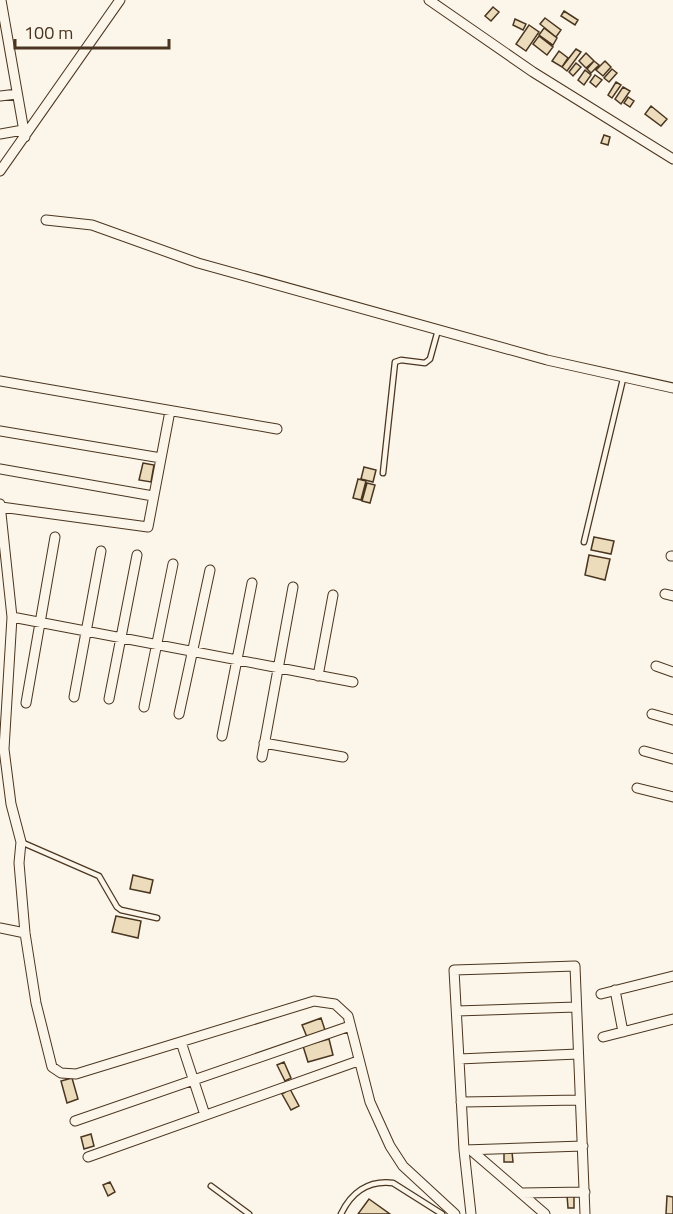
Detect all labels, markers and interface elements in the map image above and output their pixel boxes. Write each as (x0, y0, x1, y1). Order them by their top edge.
scale bar (15, 12, 170, 50)
text: 100 m (24, 19, 73, 46)

